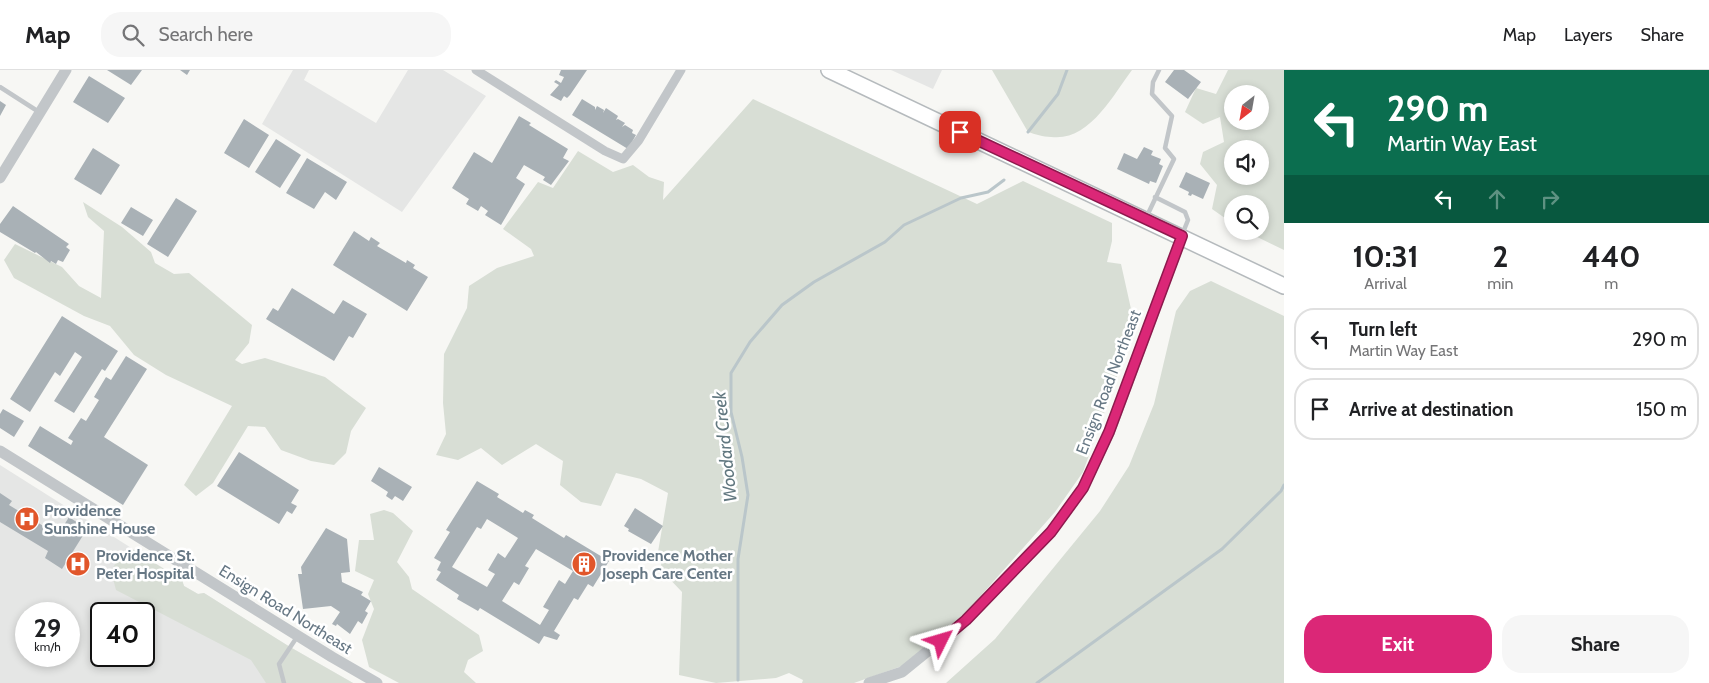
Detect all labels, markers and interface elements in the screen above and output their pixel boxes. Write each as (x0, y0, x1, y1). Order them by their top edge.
search box (101, 12, 451, 57)
text: Map (25, 20, 71, 49)
icon: search (119, 21, 147, 49)
text: Search here (159, 23, 253, 46)
text: Map (1503, 24, 1536, 46)
text: Layers (1564, 24, 1613, 46)
text: Share (1641, 24, 1684, 46)
north arrow (1224, 85, 1269, 130)
map controls (1224, 85, 1269, 240)
text: 290 m (1387, 87, 1488, 130)
icon: left (1304, 90, 1369, 155)
pin (939, 111, 981, 153)
icon: arrive (946, 118, 974, 146)
text: Martin Way East (1387, 130, 1537, 157)
button: sound (1224, 140, 1269, 185)
icon: left (1430, 185, 1458, 213)
icon: ahead (1483, 185, 1511, 213)
icon: right (1536, 185, 1564, 213)
button: search (1224, 195, 1269, 240)
text: 10:31 (1353, 238, 1419, 275)
text: 2 (1492, 238, 1508, 275)
text: 440 (1582, 238, 1640, 275)
text: Arrival (1364, 274, 1407, 293)
text: min (1487, 274, 1514, 293)
text: m (1604, 274, 1618, 293)
street label: Ensign Road Northeast (1072, 307, 1145, 457)
text: Turn left (1349, 318, 1417, 341)
icon: left (1306, 325, 1334, 353)
text: 290 m (1632, 328, 1687, 351)
text: Martin Way East (1349, 341, 1458, 360)
water label: Woodard Creek (708, 389, 742, 503)
icon: arrive (1306, 395, 1334, 423)
text: Arrive at destination (1349, 398, 1513, 421)
text: 150 m (1636, 398, 1687, 421)
place label: Providence Sunshine House (44, 501, 155, 538)
hospital icon: Providence Sunshine House (14, 506, 40, 532)
place label: Providence St. Peter Hospital (96, 546, 195, 583)
place label: Providence Mother Joseph Care Center (601, 546, 733, 583)
hospital icon: Providence St. Peter Hospital (65, 551, 91, 577)
building icon: Providence Mother Joseph Care Center (571, 551, 597, 577)
street label: Ensign Road Northeast (216, 561, 356, 658)
speed limit sign: 40 (90, 602, 155, 667)
text: 29 (34, 613, 61, 643)
position arrow (914, 614, 966, 666)
button: Exit (1304, 615, 1492, 673)
button: Share (1502, 615, 1689, 673)
text: km/h (34, 639, 61, 654)

